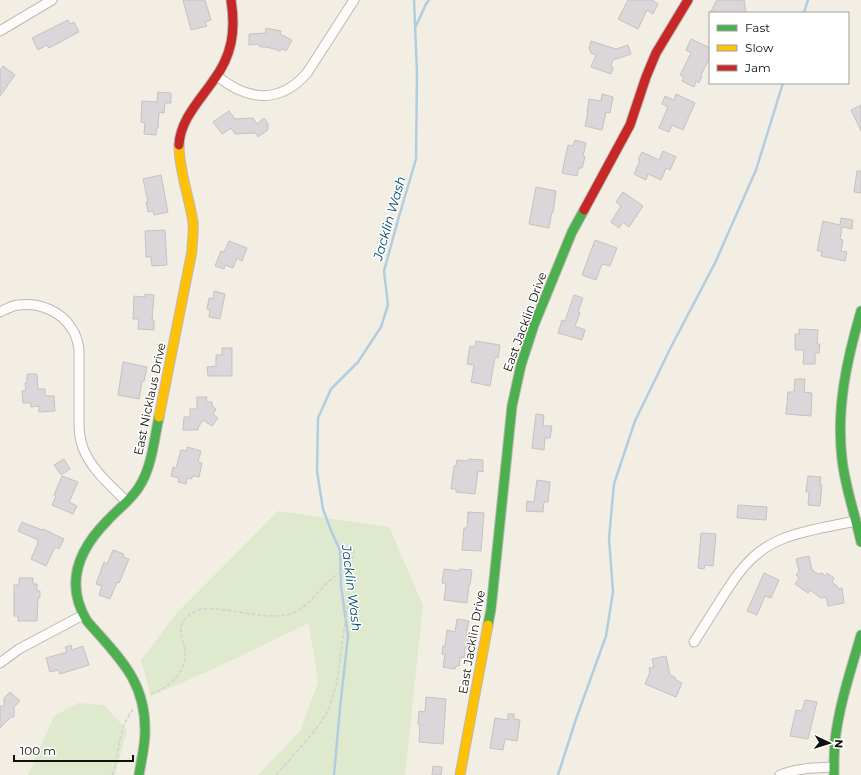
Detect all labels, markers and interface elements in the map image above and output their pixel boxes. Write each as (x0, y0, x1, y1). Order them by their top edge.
legend (709, 12, 849, 84)
text: Fast (745, 20, 770, 35)
text: Slow (745, 40, 774, 55)
text: Jam (744, 60, 771, 75)
water label: Jacklin Wash (369, 174, 409, 263)
street label: East Jacklin Drive (500, 270, 550, 374)
street label: East Nicklaus Drive (130, 341, 169, 456)
water label: Jacklin Wash (339, 543, 365, 632)
street label: East Jacklin Drive (455, 589, 488, 695)
north arrow (809, 723, 849, 763)
scale bar (14, 737, 133, 763)
text: N (832, 739, 846, 749)
text: 100 m (20, 743, 56, 758)

